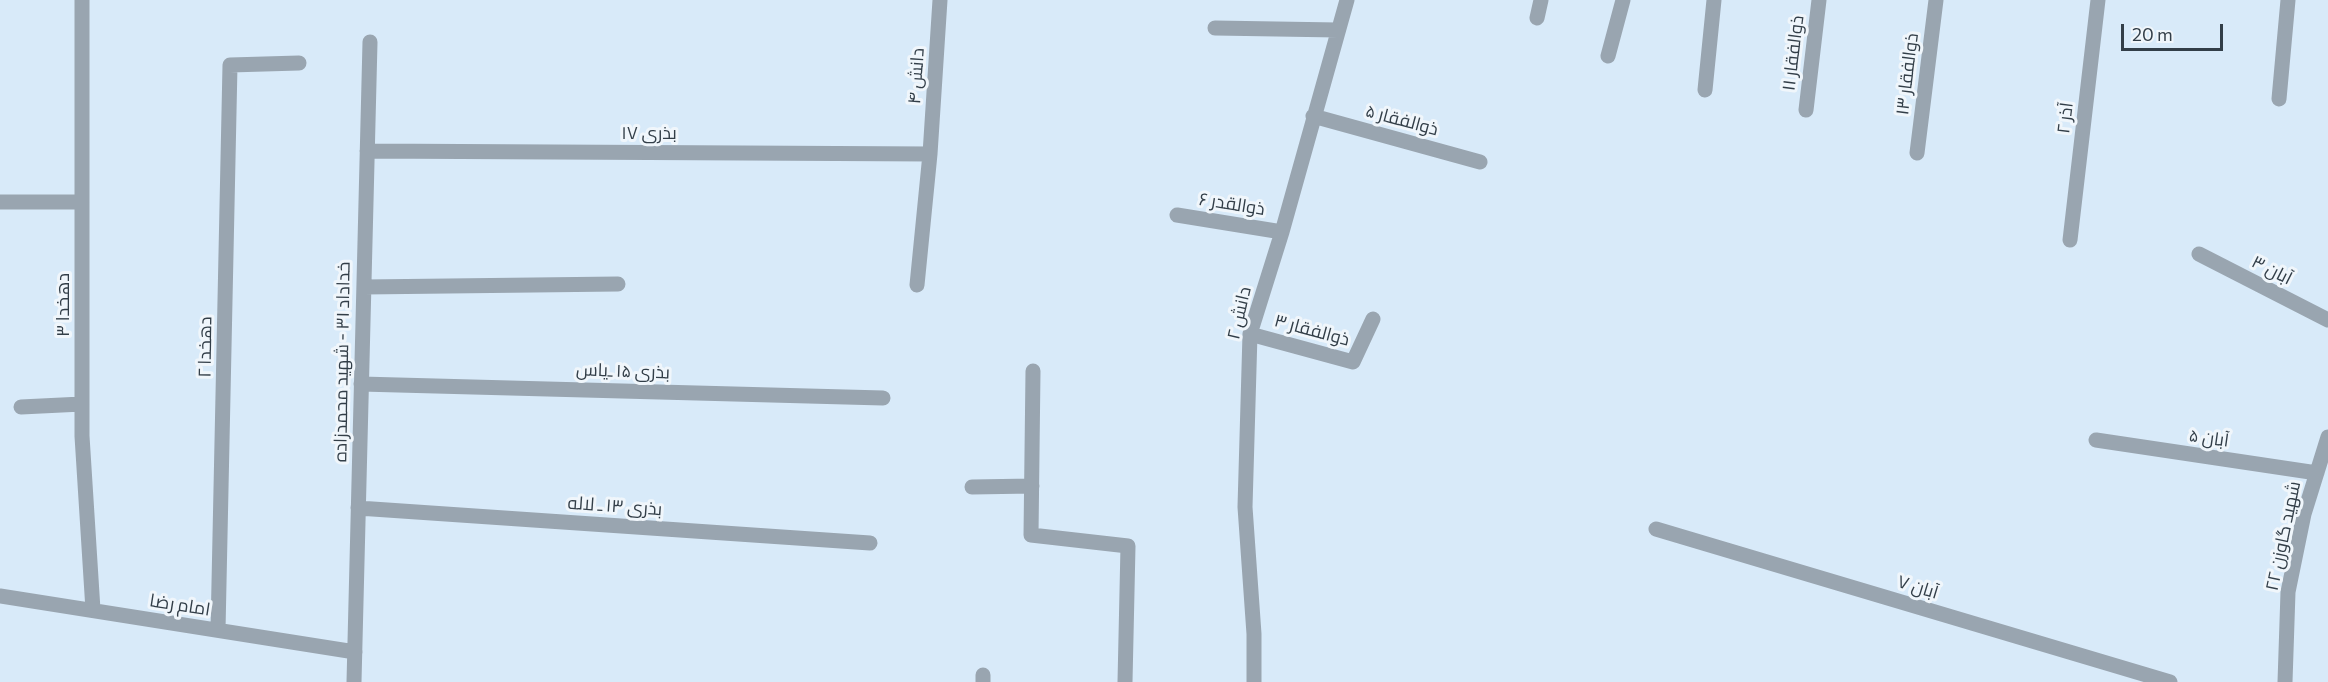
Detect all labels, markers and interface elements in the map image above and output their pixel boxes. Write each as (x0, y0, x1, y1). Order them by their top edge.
scale bar (2124, 12, 2226, 50)
street label: ذوالفقار ۱۱ (1778, 14, 1808, 92)
text: 20 m (2132, 23, 2173, 45)
street label: ذوالفقار ۱۳ (1891, 32, 1923, 116)
street label: دانش ۴ (903, 47, 929, 105)
street label: ذوالفقار ۵ (1363, 100, 1441, 140)
street label: آذر ۲ (2052, 101, 2078, 135)
street label: بذری ۱۷ (621, 122, 677, 144)
street label: ذوالقدر ۶ (1198, 188, 1266, 220)
street label: آبان ۳ (2248, 251, 2296, 289)
street label: خداداد ۳۱ - شهید محمدزاده (329, 262, 355, 462)
street label: دهخدا ۳ (52, 273, 74, 337)
street label: دانش ۲ (1222, 284, 1256, 342)
street label: ذوالفقار ۳ (1272, 310, 1352, 350)
street label: دهخدا ۲ (194, 316, 216, 378)
street label: بذری ۱۵ ـ‌یاس (576, 359, 670, 383)
street label: آبان ۵ (2188, 425, 2230, 451)
street label: شهید گاوزن ۲۲ (2261, 479, 2305, 593)
street label: بذری ۱۳ ـ لاله (567, 492, 663, 520)
street label: آبان ۷ (1895, 571, 1941, 603)
street label: امام رضا (148, 590, 212, 620)

